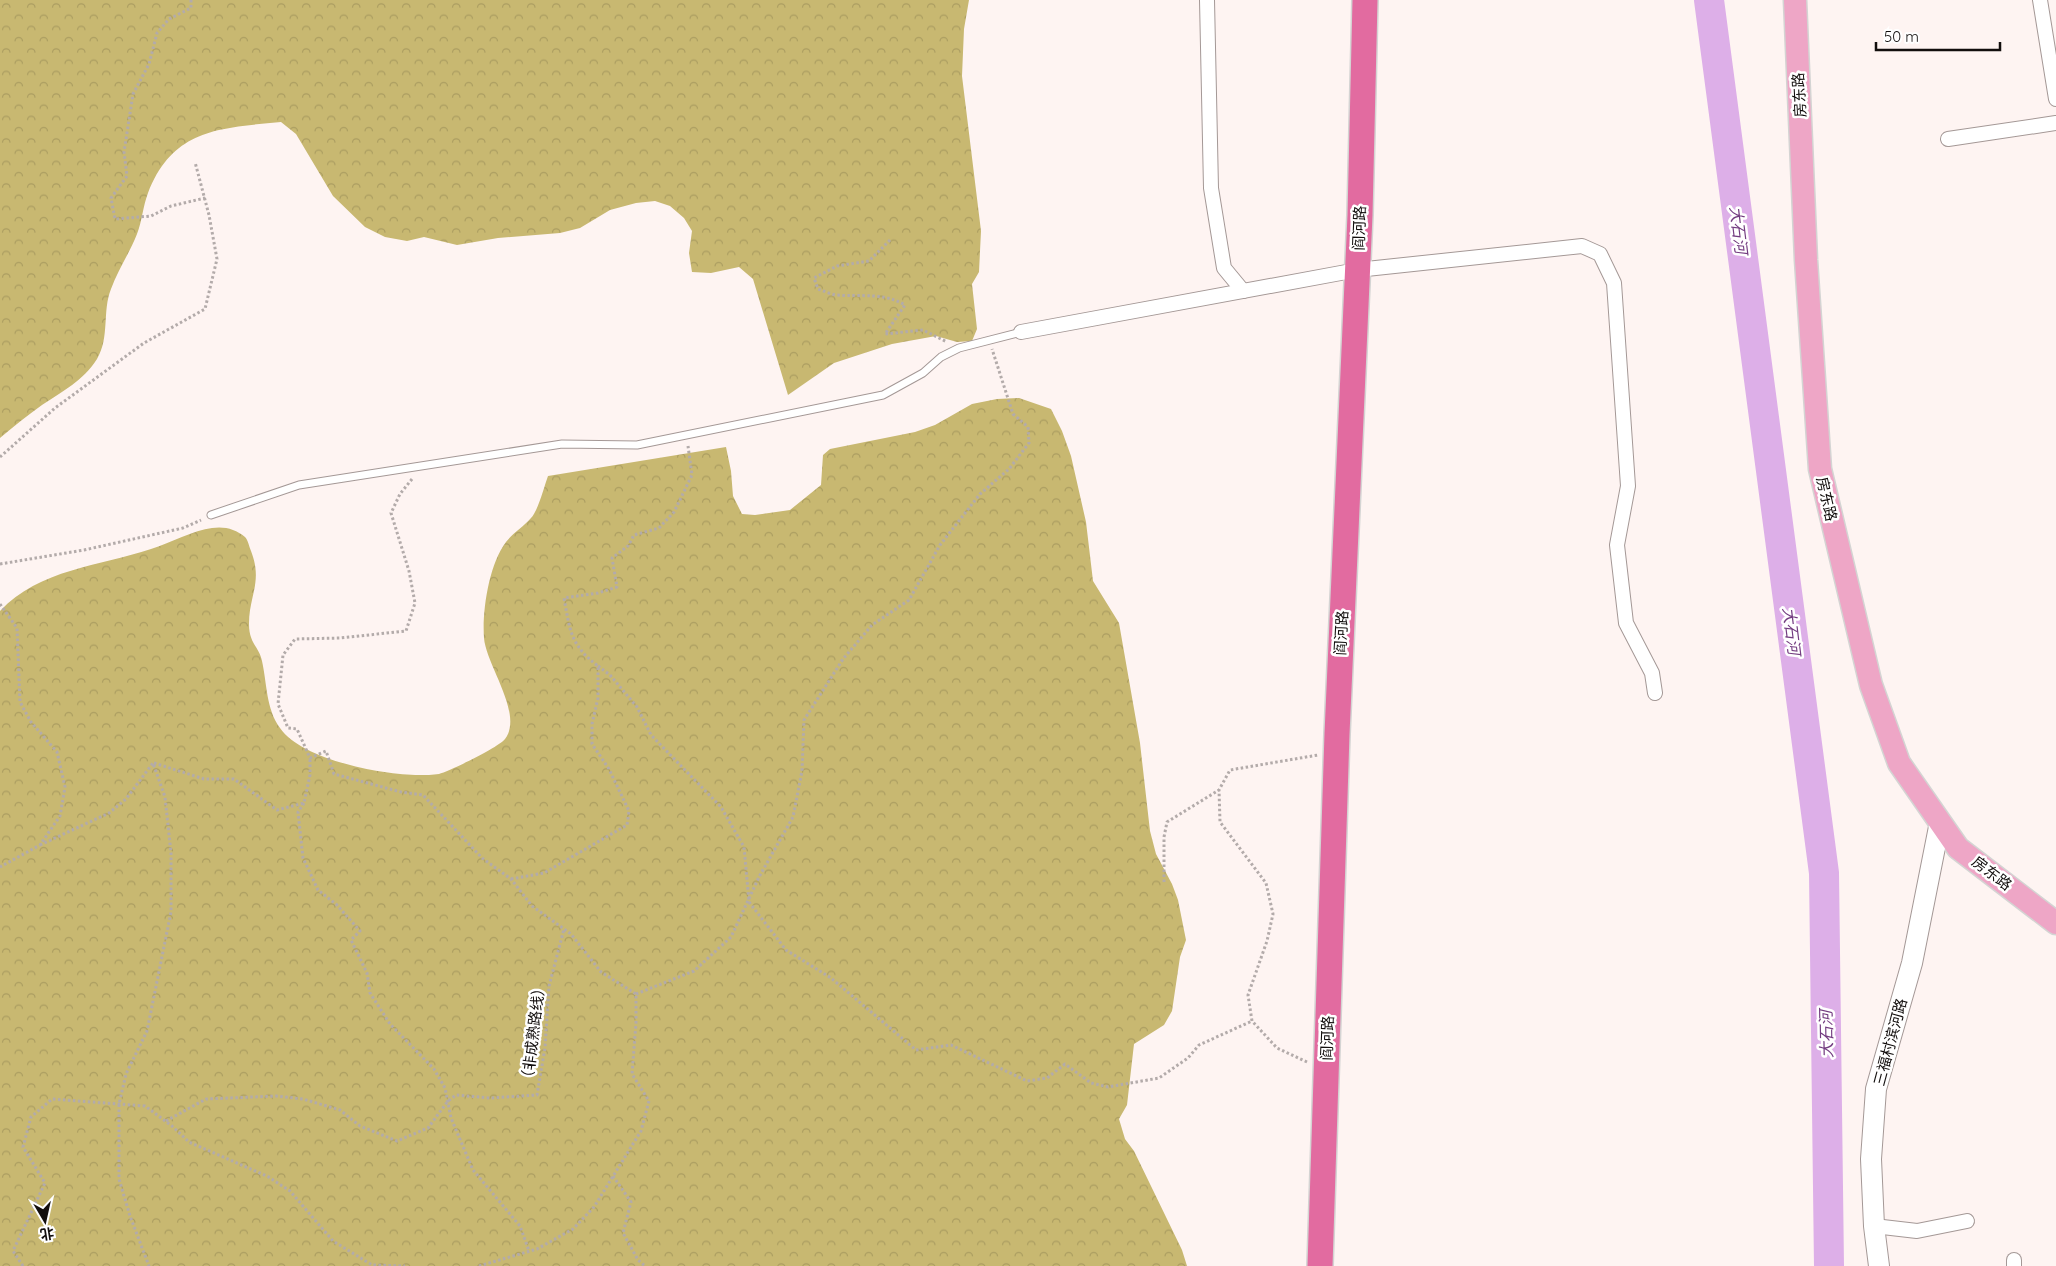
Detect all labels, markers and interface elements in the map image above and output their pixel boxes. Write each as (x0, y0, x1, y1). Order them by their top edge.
scale bar (1876, 20, 2000, 52)
text: 50 m (1884, 27, 1919, 46)
street label: 房东路 (1788, 72, 1810, 118)
street label: 阎河路 (1349, 205, 1369, 251)
water label: 大石河 (1726, 205, 1752, 258)
street label: 房东路 (1813, 475, 1841, 523)
water label: 大石河 (1779, 606, 1805, 659)
street label: 阎河路 (1330, 610, 1352, 656)
street label: 房东路 (1968, 852, 2016, 894)
street label: （非成熟路线） (517, 980, 549, 1086)
street label: 三福村滨河路 (1869, 996, 1911, 1088)
water label: 大石河 (1816, 1007, 1836, 1058)
street label: 阎河路 (1317, 1015, 1337, 1061)
north arrow (20, 1196, 70, 1246)
text: 北 (39, 1224, 55, 1244)

